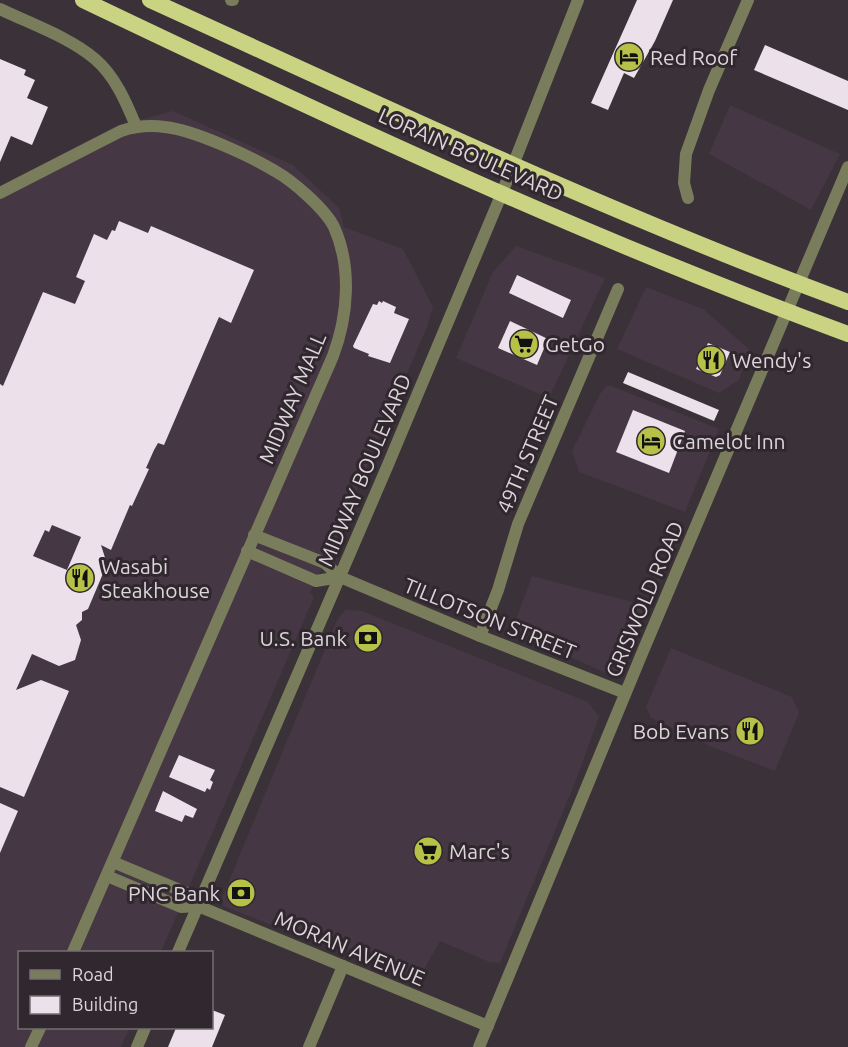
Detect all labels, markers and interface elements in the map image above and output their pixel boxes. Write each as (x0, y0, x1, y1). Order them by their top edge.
hotel icon: Red Roof (613, 41, 645, 73)
place label: Red Roof (650, 45, 738, 69)
street label: LORAIN BOULEVARD (375, 103, 567, 205)
supermarket icon: GetGo (508, 328, 540, 360)
street label: MIDWAY MALL (254, 329, 330, 467)
place label: GetGo (545, 332, 605, 356)
restaurant icon: Wendy's (695, 344, 727, 376)
place label: Wendy's (732, 348, 811, 372)
street label: MIDWAY BOULEVARD (313, 370, 415, 570)
street label: 49TH STREET (491, 391, 563, 517)
hotel icon: Camelot Inn (635, 425, 667, 457)
place label: Camelot Inn (672, 429, 786, 453)
street label: GRISWOLD ROAD (600, 517, 688, 681)
place label: Wasabi Steakhouse (101, 554, 210, 602)
restaurant icon: Wasabi Steakhouse (64, 562, 96, 594)
street label: TILLOTSON STREET (400, 573, 580, 664)
bank icon: U.S. Bank (352, 622, 384, 654)
place label: U.S. Bank (260, 626, 347, 650)
restaurant icon: Bob Evans (734, 715, 766, 747)
place label: Bob Evans (633, 719, 729, 743)
supermarket icon: Marc's (412, 835, 444, 867)
place label: Marc's (449, 839, 510, 863)
bank icon: PNC Bank (225, 877, 257, 909)
place label: PNC Bank (128, 881, 220, 905)
street label: MORAN AVENUE (271, 906, 429, 990)
legend (18, 951, 213, 1029)
text: Road (72, 964, 114, 984)
text: Building (72, 994, 138, 1014)

